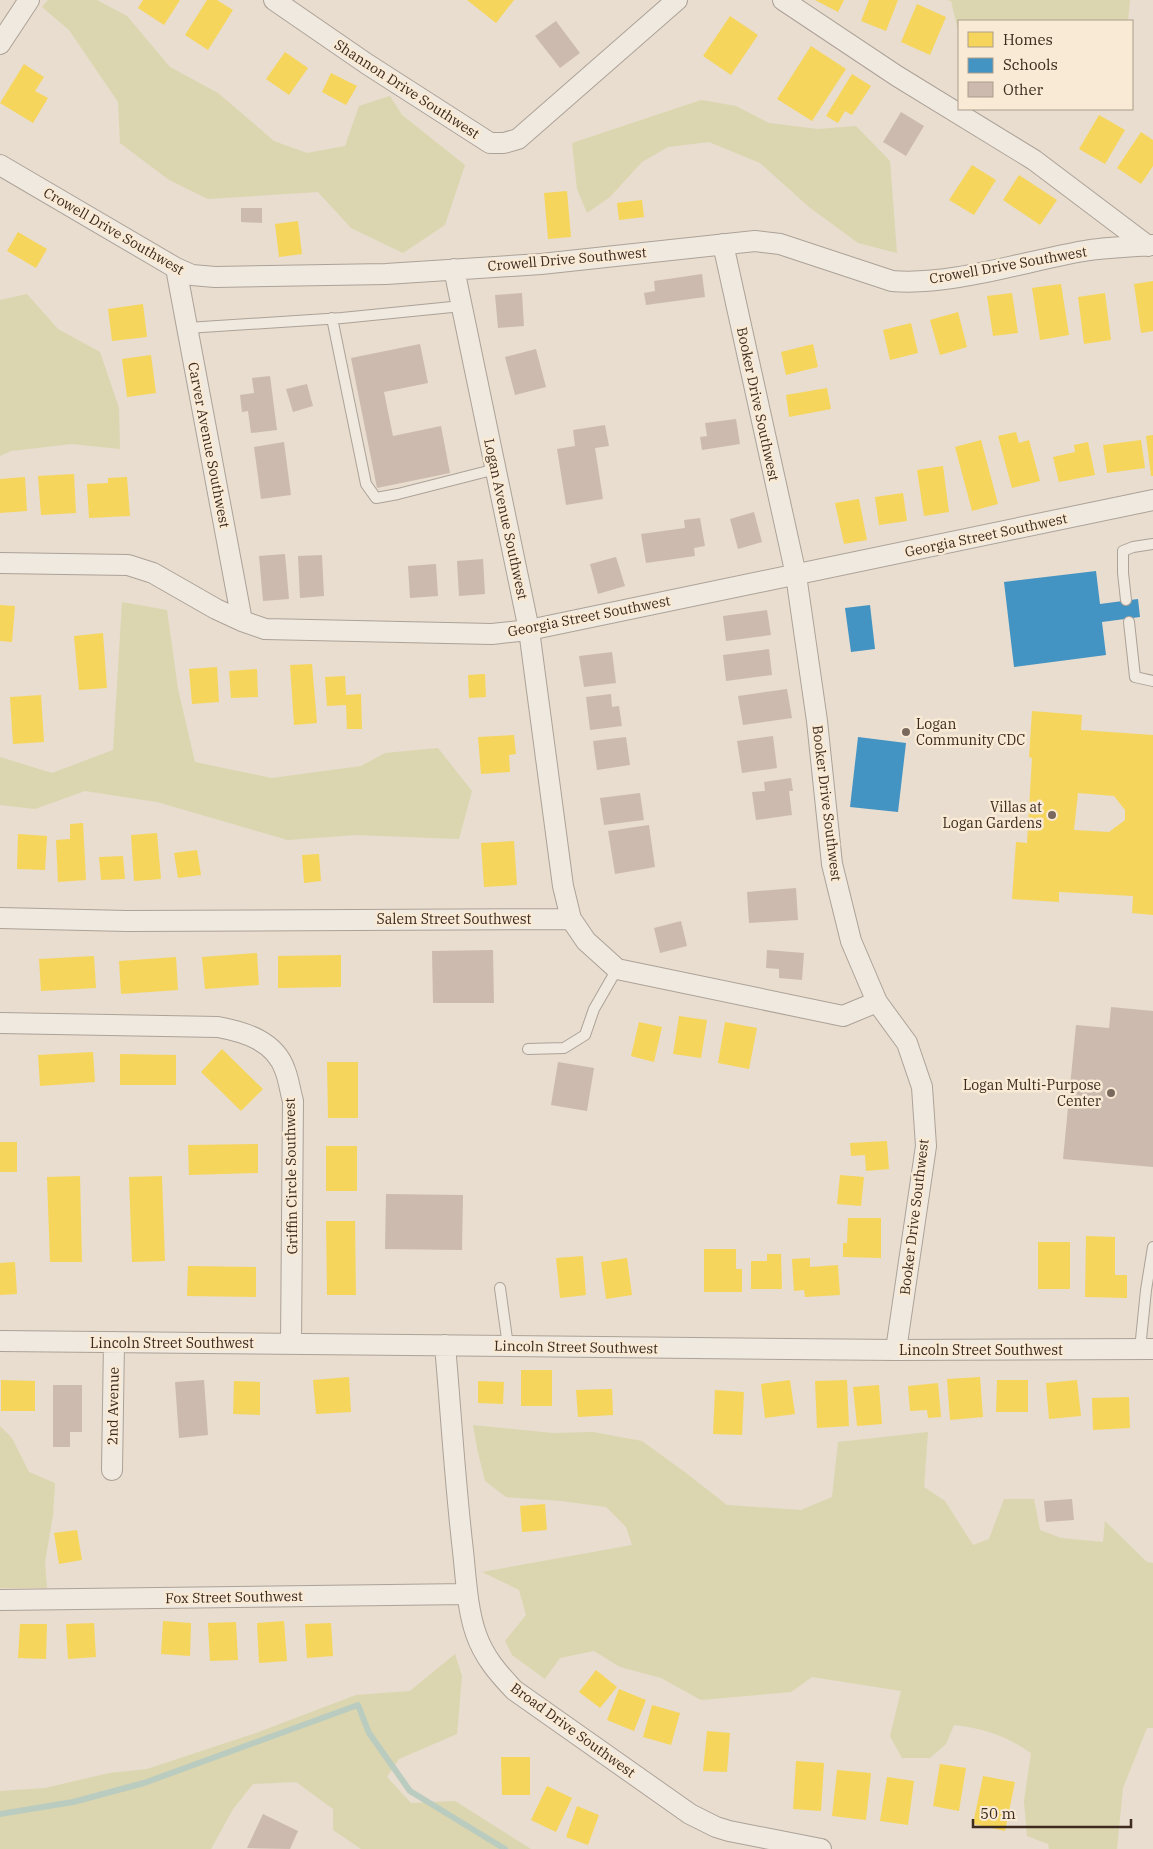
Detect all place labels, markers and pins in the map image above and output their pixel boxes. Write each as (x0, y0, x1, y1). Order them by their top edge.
place label: Logan Community CDC (916, 715, 1025, 749)
marker: Logan Community CDC (900, 726, 912, 738)
place label: Villas at Logan Gardens (943, 798, 1042, 832)
marker: Villas at Logan Gardens (1046, 809, 1058, 821)
place label: Logan Multi-Purpose Center (963, 1076, 1102, 1110)
marker: Logan Multi-Purpose Center (1105, 1087, 1117, 1099)

